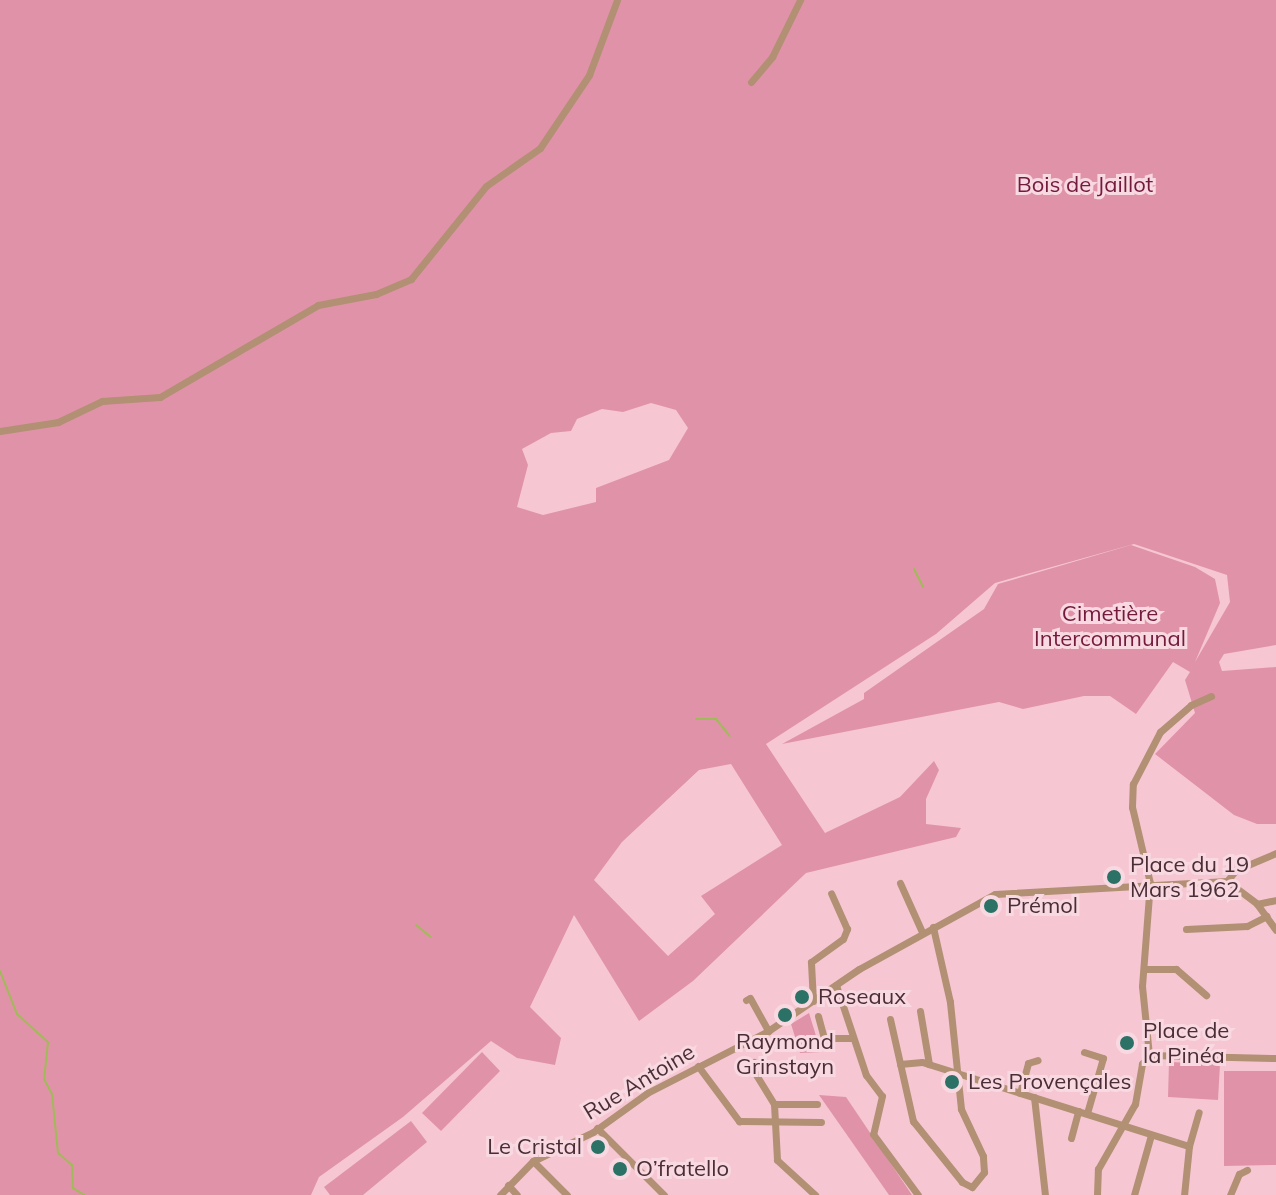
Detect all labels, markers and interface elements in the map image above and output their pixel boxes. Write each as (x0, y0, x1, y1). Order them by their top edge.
park label: Bois de Jaillot (1017, 172, 1153, 198)
park label: Cimetière Intercommunal (1034, 600, 1186, 652)
place label: Place du 19 Mars 1962 (1130, 851, 1249, 902)
marker: Place du 19 Mars 1962 (1105, 868, 1123, 886)
place label: Prémol (1007, 893, 1078, 919)
marker: Prémol (982, 897, 1000, 915)
place label: Roseaux (818, 984, 906, 1010)
marker: Roseaux (793, 988, 811, 1006)
marker: Raymond Grinstayn (776, 1006, 794, 1024)
place label: Place de la Pinéa (1143, 1017, 1229, 1068)
place label: Raymond Grinstayn (736, 1028, 834, 1080)
marker: Place de la Pinéa (1118, 1034, 1136, 1052)
street label: Rue Antoine (579, 1039, 699, 1125)
place label: Les Provençales (968, 1069, 1131, 1095)
marker: Les Provençales (943, 1073, 961, 1091)
place label: Le Cristal (487, 1134, 582, 1160)
marker: Le Cristal (589, 1138, 607, 1156)
place label: O’fratello (636, 1156, 729, 1182)
marker: O’fratello (611, 1160, 629, 1178)

